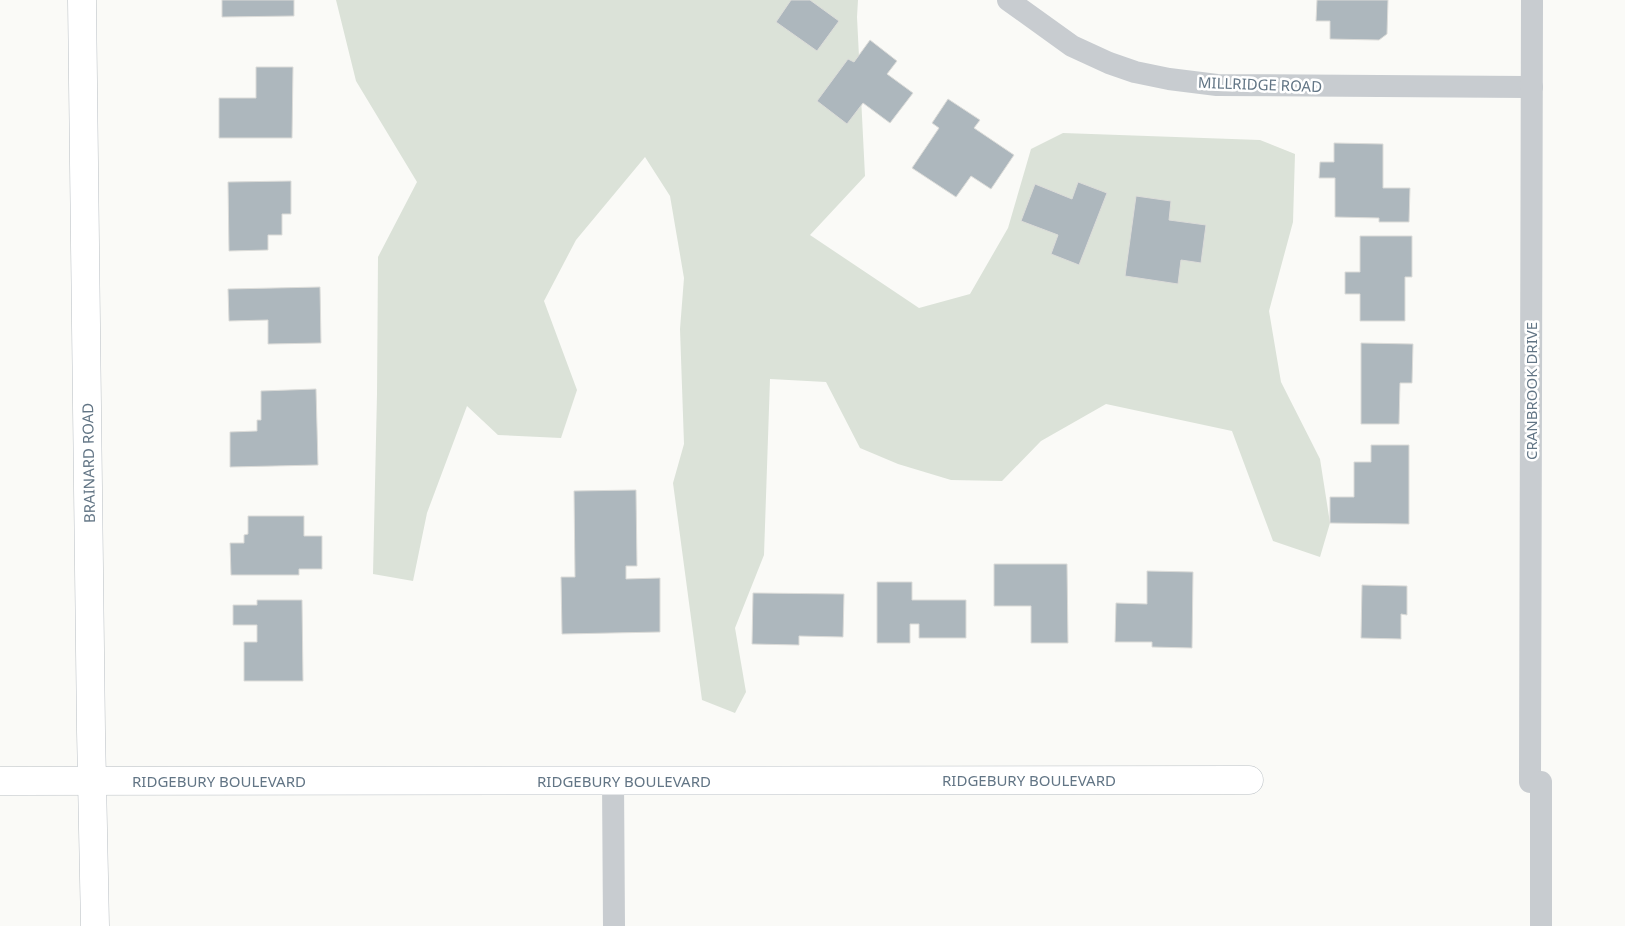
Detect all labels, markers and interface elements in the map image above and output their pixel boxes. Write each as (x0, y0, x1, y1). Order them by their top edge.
street label: MILLRIDGE ROAD (1198, 72, 1322, 96)
street label: CRANBROOK DRIVE (1521, 322, 1541, 460)
street label: BRAINARD ROAD (77, 403, 99, 523)
street label: RIDGEBURY BOULEVARD (942, 770, 1116, 790)
street label: RIDGEBURY BOULEVARD (132, 771, 306, 791)
street label: RIDGEBURY BOULEVARD (537, 771, 711, 791)

